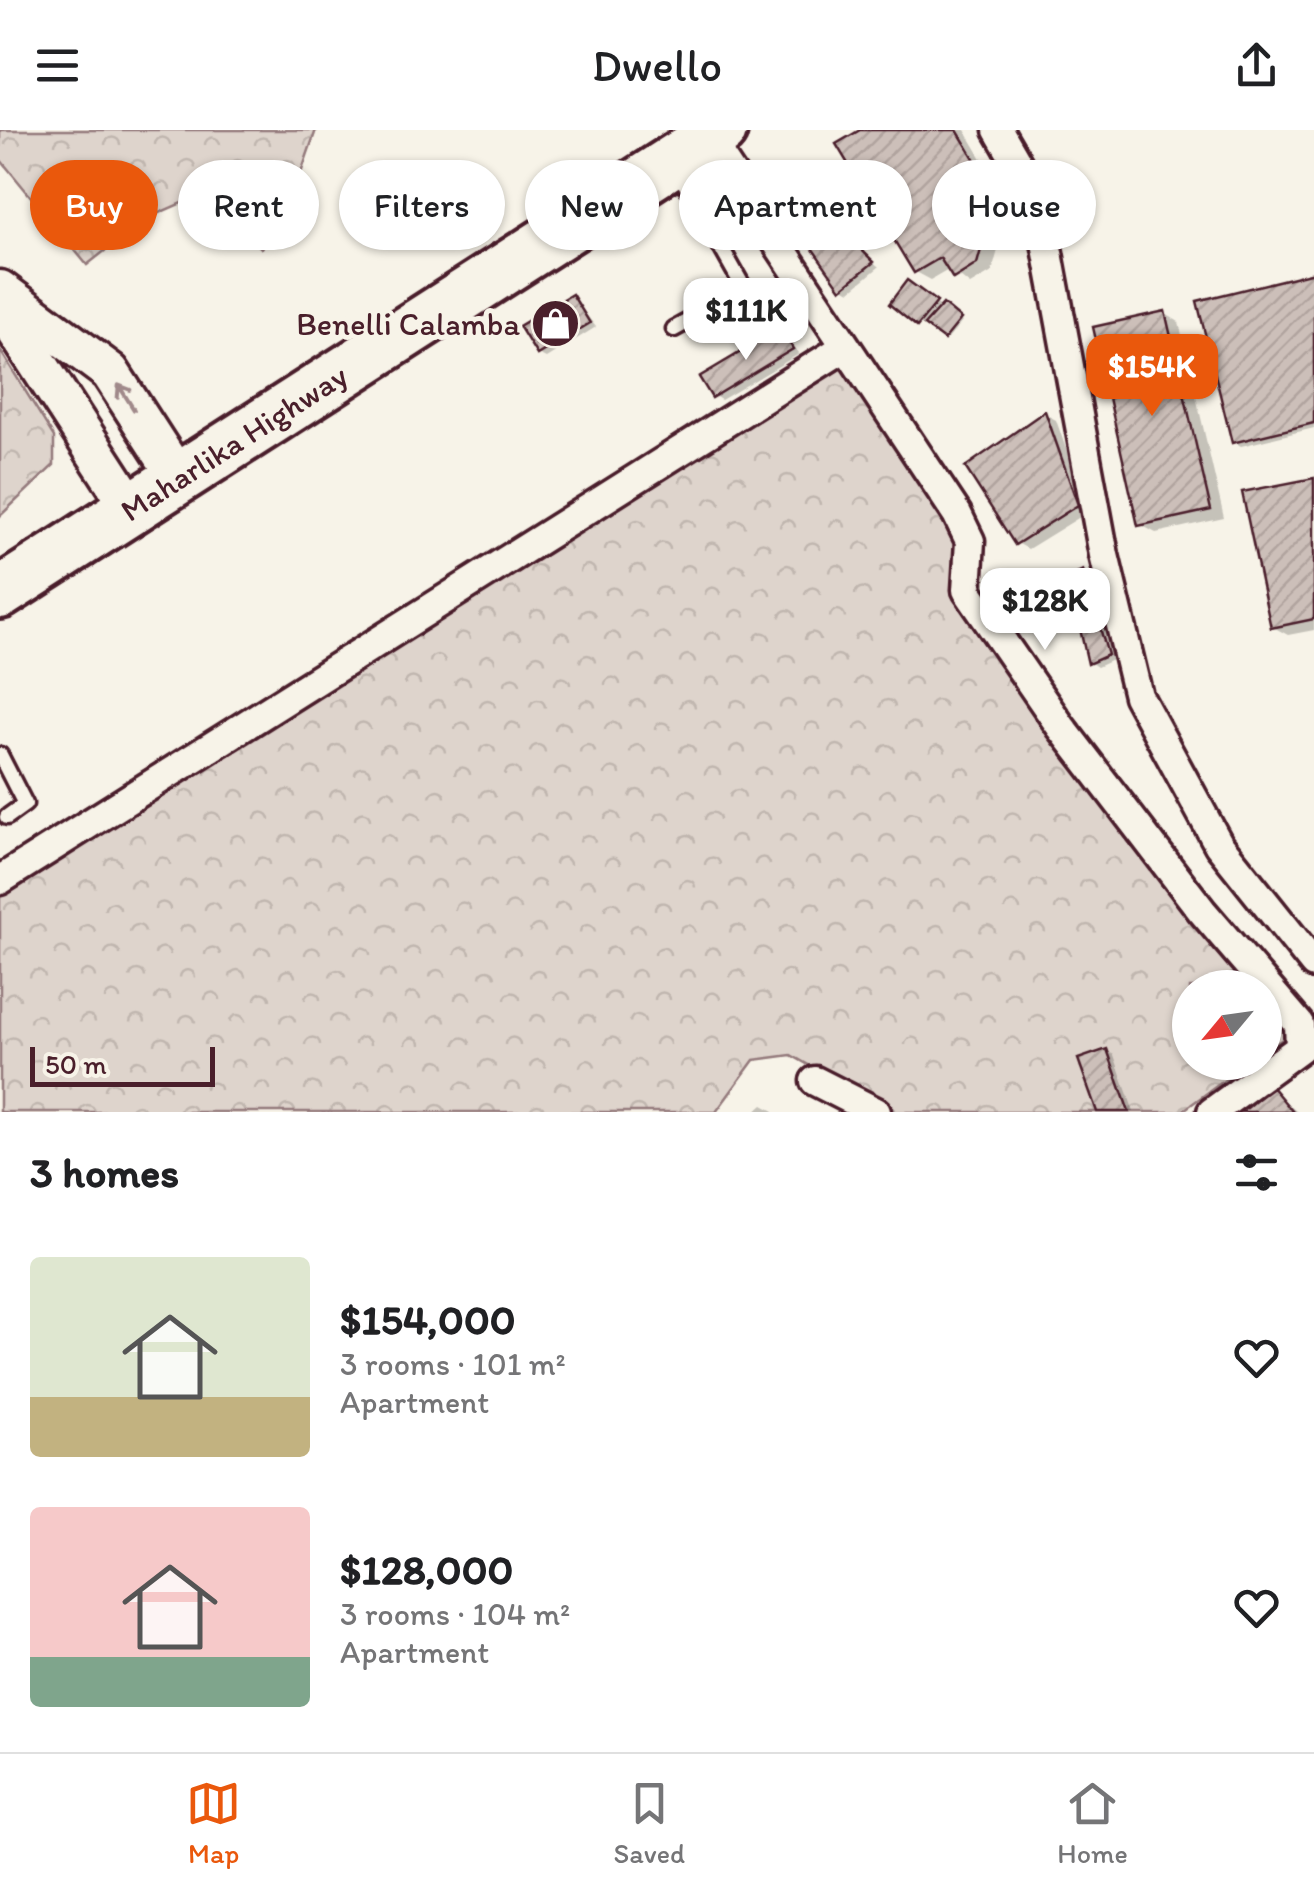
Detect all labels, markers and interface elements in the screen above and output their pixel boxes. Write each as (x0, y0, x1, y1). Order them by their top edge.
icon: menu (30, 38, 85, 93)
text: Dwello (592, 38, 722, 92)
icon: share (1229, 38, 1284, 93)
chip: Buy (30, 160, 158, 250)
chip: Rent (178, 160, 319, 250)
chip: Filters (339, 160, 505, 250)
chip: New (525, 160, 659, 250)
chip: Apartment (679, 160, 912, 250)
chip: House (932, 160, 1096, 250)
pin: $111K (676, 278, 816, 363)
text: $111K (705, 291, 787, 329)
shop icon: Benelli Calamba (529, 298, 581, 350)
place label: Benelli Calamba (296, 305, 520, 343)
pin: $154K (1082, 334, 1222, 419)
text: $154K (1108, 347, 1196, 385)
street label: Maharlika Highway (114, 356, 354, 529)
one-way arrow (116, 383, 137, 412)
pin: $128K (975, 568, 1115, 653)
text: $128K (1002, 581, 1088, 619)
north arrow (1172, 970, 1282, 1080)
map controls (1172, 970, 1282, 1080)
scale bar (30, 1042, 215, 1086)
text: 50 m (45, 1047, 107, 1081)
icon: filters (1229, 1145, 1284, 1200)
text: 3 homes (30, 1147, 179, 1198)
text: $154,000 (340, 1294, 516, 1345)
icon: home (110, 1297, 230, 1417)
icon: heart (1229, 1330, 1284, 1385)
text: 3 rooms · 101 m² (340, 1345, 566, 1383)
text: Apartment (340, 1383, 489, 1421)
text: $128,000 (340, 1544, 513, 1595)
icon: home (110, 1547, 230, 1667)
icon: heart (1229, 1580, 1284, 1635)
text: 3 rooms · 104 m² (340, 1595, 570, 1633)
text: Apartment (340, 1633, 489, 1671)
tab: Map (186, 1776, 241, 1870)
tab: Saved (613, 1776, 685, 1870)
tab: Home (1057, 1776, 1128, 1870)

